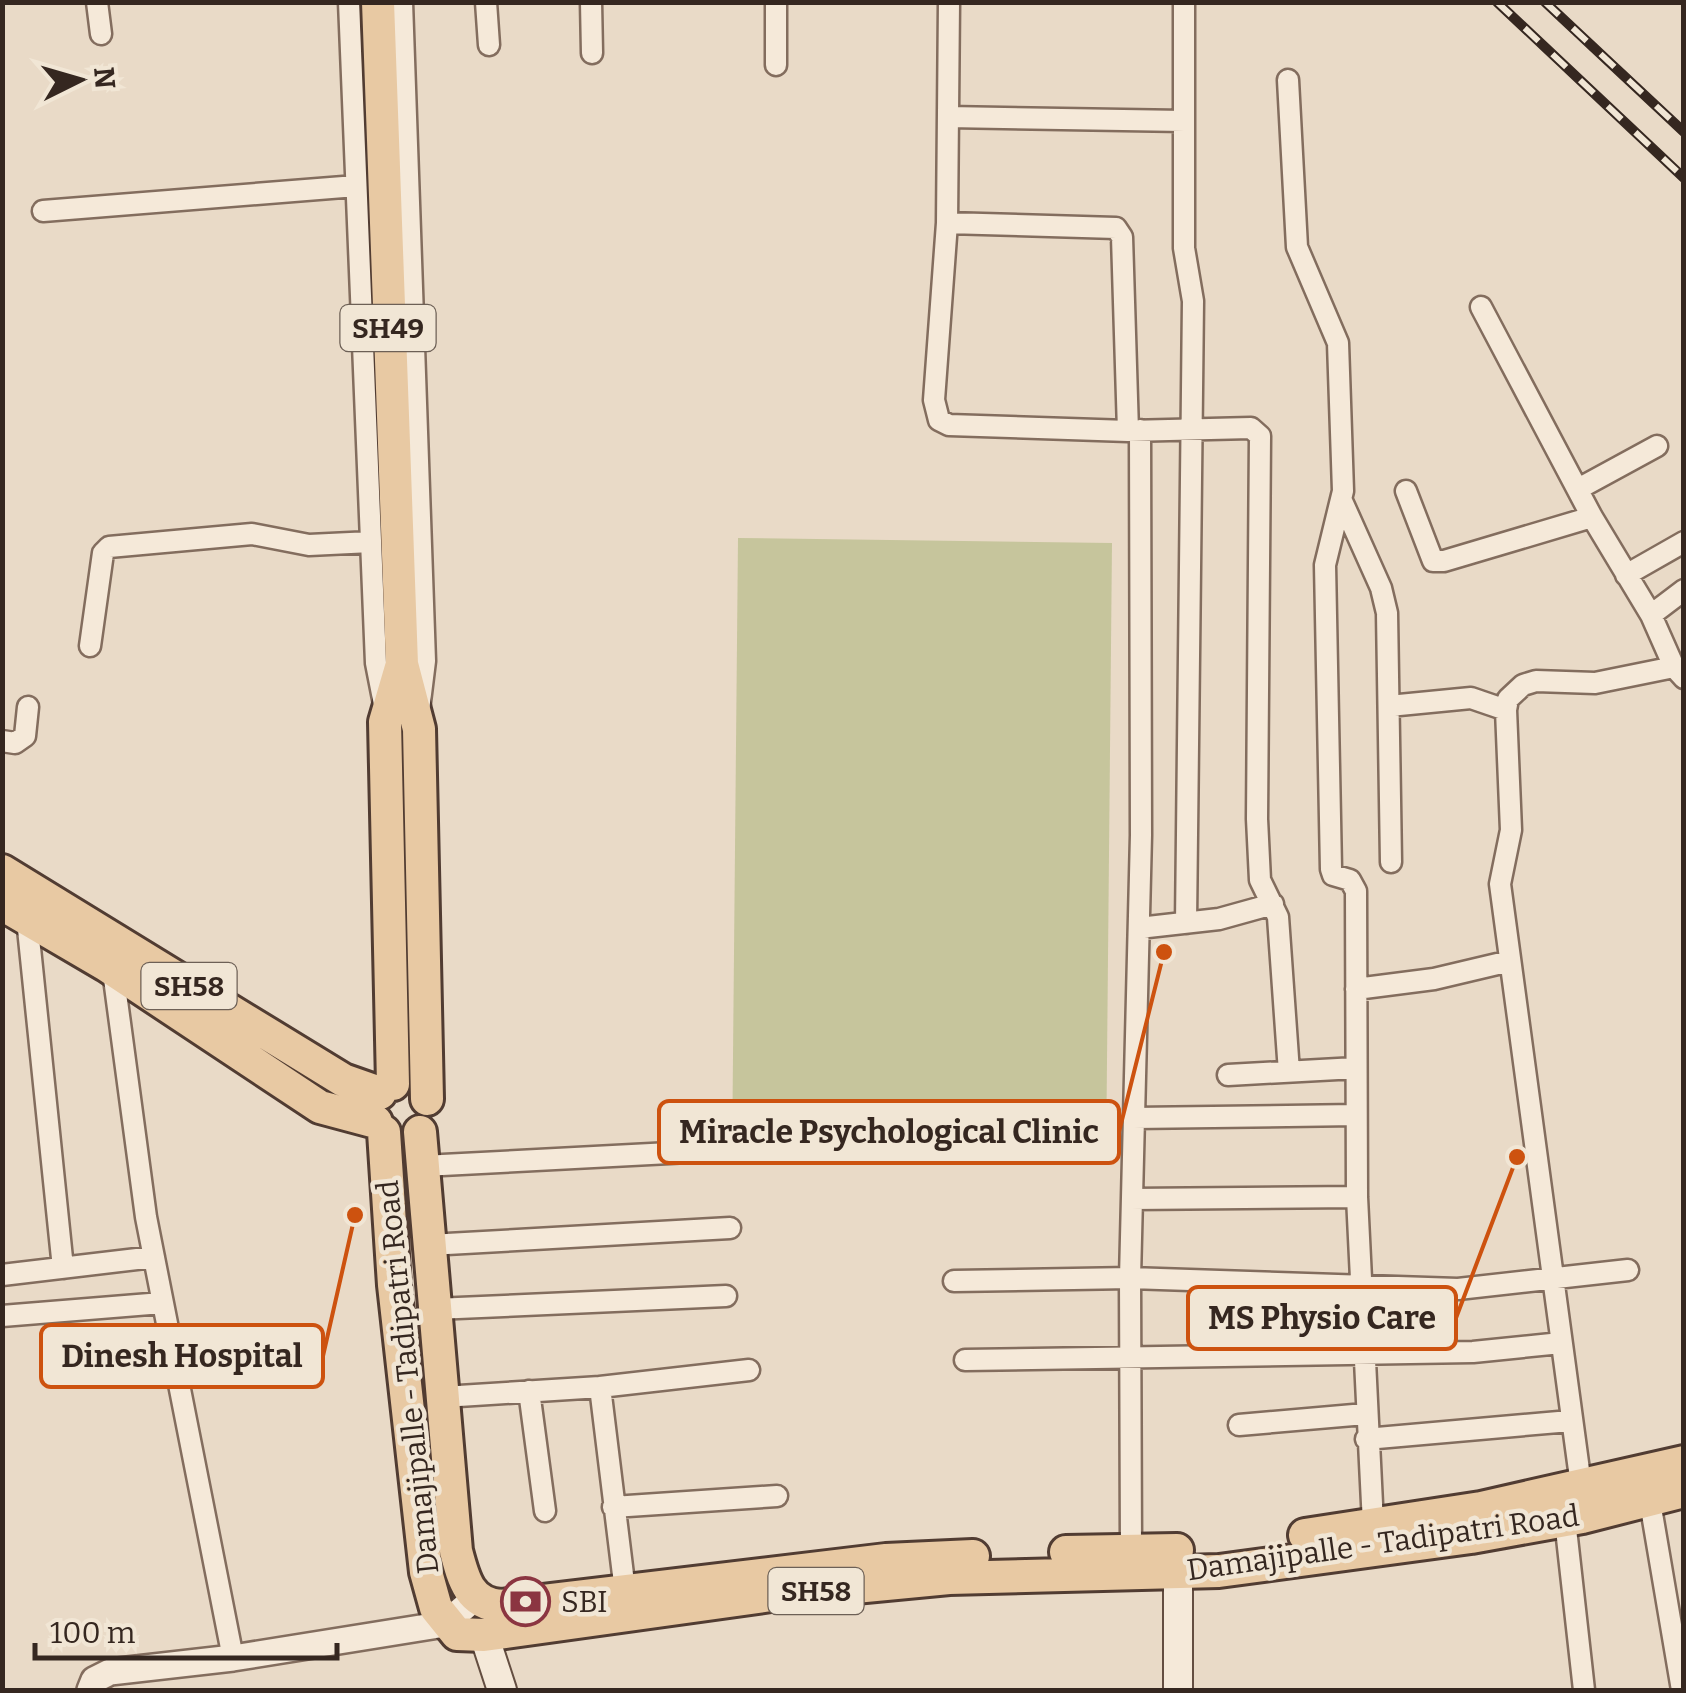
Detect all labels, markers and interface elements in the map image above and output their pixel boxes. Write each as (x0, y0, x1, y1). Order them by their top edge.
north arrow (30, 30, 130, 130)
text: N (87, 66, 122, 90)
road number: SH49 (340, 305, 436, 351)
road number: SH58 (142, 963, 236, 1009)
callout: Miracle Psychological Clinic (659, 1101, 1119, 1163)
text: Miracle Psychological Clinic (679, 1113, 1099, 1151)
street label: Damajipalle - Tadipatri Road (369, 1178, 447, 1576)
callout: MS Physio Care (1188, 1287, 1456, 1349)
text: MS Physio Care (1208, 1299, 1436, 1337)
callout: Dinesh Hospital (41, 1325, 323, 1387)
text: Dinesh Hospital (61, 1337, 303, 1375)
street label: Damajipalle - Tadipatri Road (1185, 1498, 1582, 1588)
road number: SH58 (768, 1568, 864, 1614)
bank icon: SBI (500, 1576, 552, 1628)
place label: SBI (561, 1584, 608, 1620)
scale bar (35, 1598, 338, 1660)
text: 100 m (50, 1615, 136, 1651)

